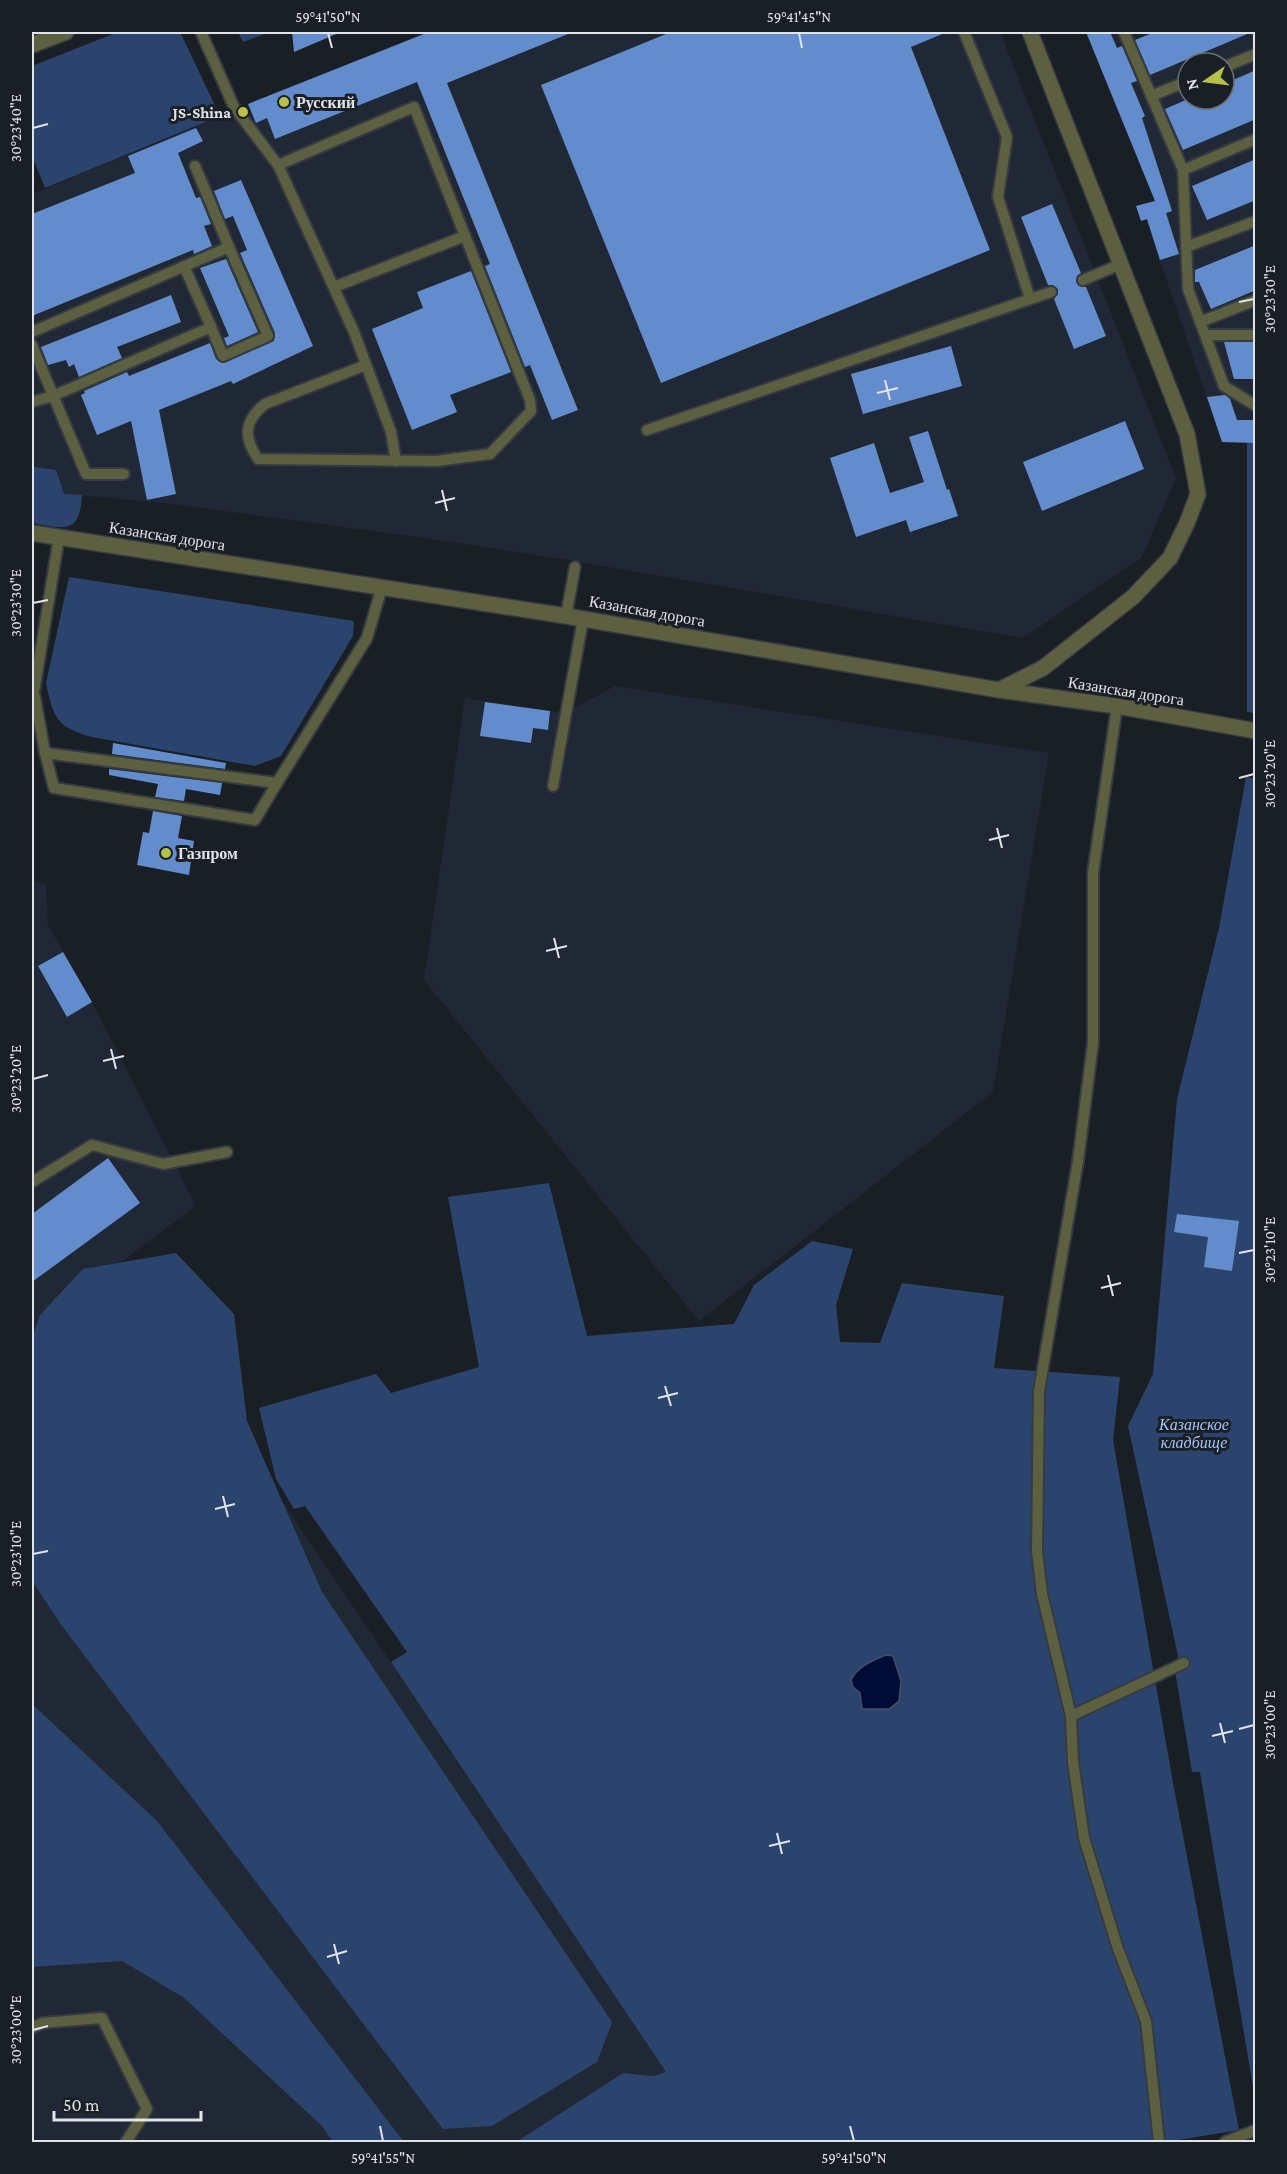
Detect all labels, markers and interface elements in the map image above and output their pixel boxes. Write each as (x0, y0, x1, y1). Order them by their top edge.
text: 59°41'50"N (295, 9, 361, 25)
text: 59°41'45"N (767, 9, 831, 25)
north arrow (1176, 51, 1236, 111)
text: N (1182, 77, 1201, 92)
text: 30°23'40"E (8, 94, 24, 162)
place label: Русский (296, 94, 355, 112)
marker: Русский (277, 95, 291, 109)
place label: JS-Shina (171, 104, 231, 121)
marker: JS-Shina (236, 105, 250, 119)
text: 30°23'30"E (1262, 265, 1278, 333)
street label: Казанская дорога (108, 518, 226, 555)
text: 30°23'30"E (8, 569, 24, 637)
street label: Казанская дорога (588, 592, 706, 631)
street label: Казанская дорога (1067, 673, 1185, 710)
text: 30°23'20"E (1262, 740, 1278, 808)
place label: Газпром (178, 845, 238, 863)
marker: Газпром (159, 846, 173, 860)
text: 30°23'20"E (8, 1045, 24, 1113)
text: 30°23'10"E (1262, 1217, 1278, 1283)
park label: Казанское кладбище (1158, 1416, 1229, 1452)
text: 30°23'10"E (8, 1521, 24, 1587)
text: 30°23'00"E (1262, 1690, 1278, 1760)
text: 30°23'00"E (8, 1995, 24, 2065)
scale bar (54, 2084, 201, 2122)
text: 50 m (63, 2095, 100, 2115)
text: 59°41'55"N (351, 2150, 415, 2166)
text: 59°41'50"N (821, 2150, 887, 2166)

